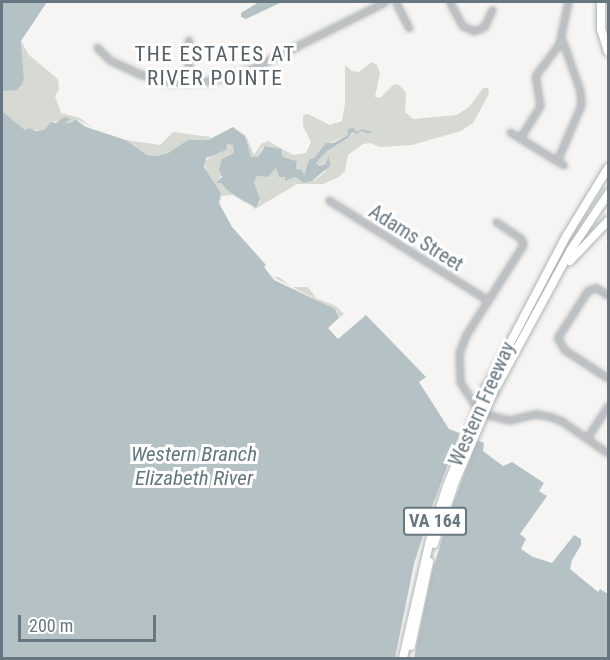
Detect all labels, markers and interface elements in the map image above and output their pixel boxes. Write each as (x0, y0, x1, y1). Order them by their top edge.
district label: THE ESTATES AT RIVER POINTE (134, 41, 296, 91)
street label: Adams Street (364, 200, 468, 276)
street label: Western Freeway (444, 338, 520, 470)
water label: Western Branch Elizabeth River (131, 441, 257, 491)
road number: VA 164 (402, 506, 468, 536)
scale bar (21, 603, 159, 641)
text: 200 m (29, 615, 73, 636)

